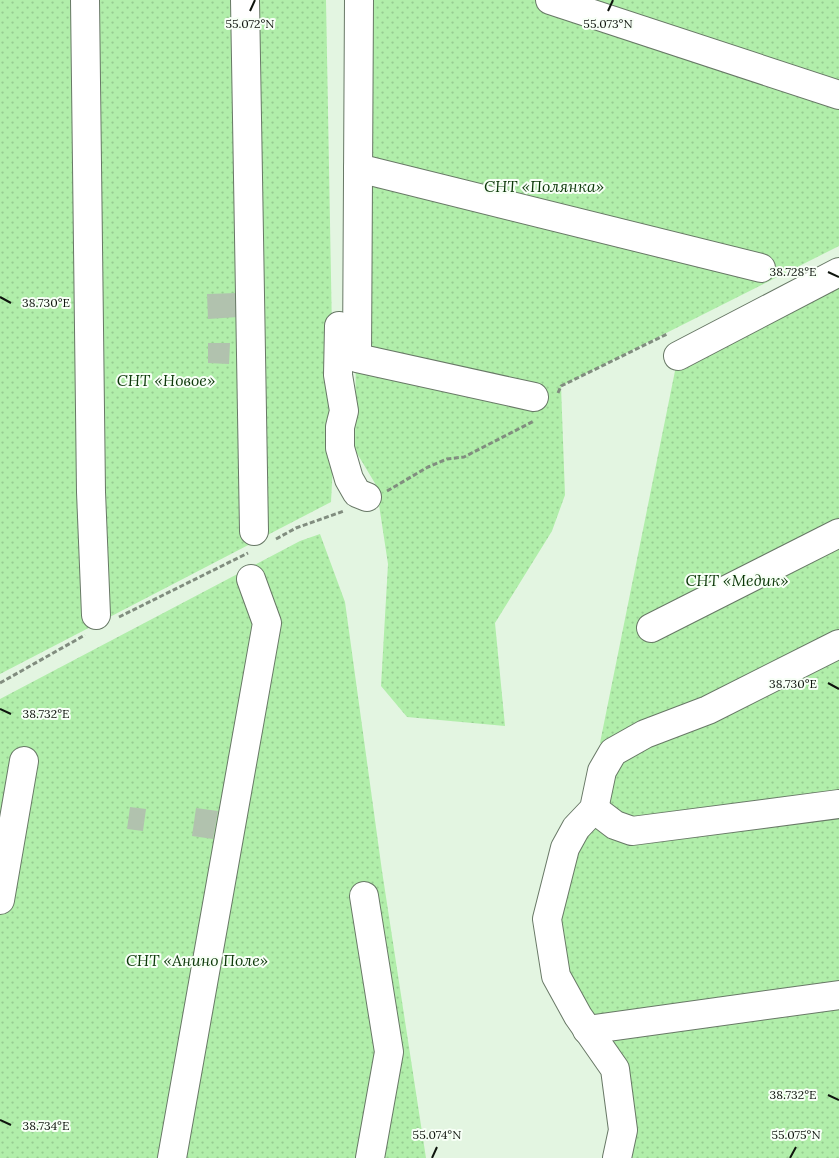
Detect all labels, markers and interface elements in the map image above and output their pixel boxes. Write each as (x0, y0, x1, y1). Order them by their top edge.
text: 55.072°N (225, 16, 275, 31)
text: 55.073°N (583, 16, 633, 31)
park label: СНТ «Полянка» (484, 176, 604, 196)
text: 38.728°E (769, 264, 817, 279)
text: 38.730°E (22, 295, 70, 310)
park label: СНТ «Новое» (117, 370, 215, 390)
park label: СНТ «Медик» (685, 570, 789, 590)
text: 38.730°E (769, 676, 817, 691)
text: 38.732°E (23, 706, 69, 721)
park label: СНТ «Анино Поле» (126, 950, 268, 970)
text: 38.732°E (770, 1087, 816, 1102)
text: 38.734°E (23, 1118, 69, 1133)
text: 55.074°N (413, 1127, 461, 1142)
text: 55.075°N (771, 1127, 821, 1142)

